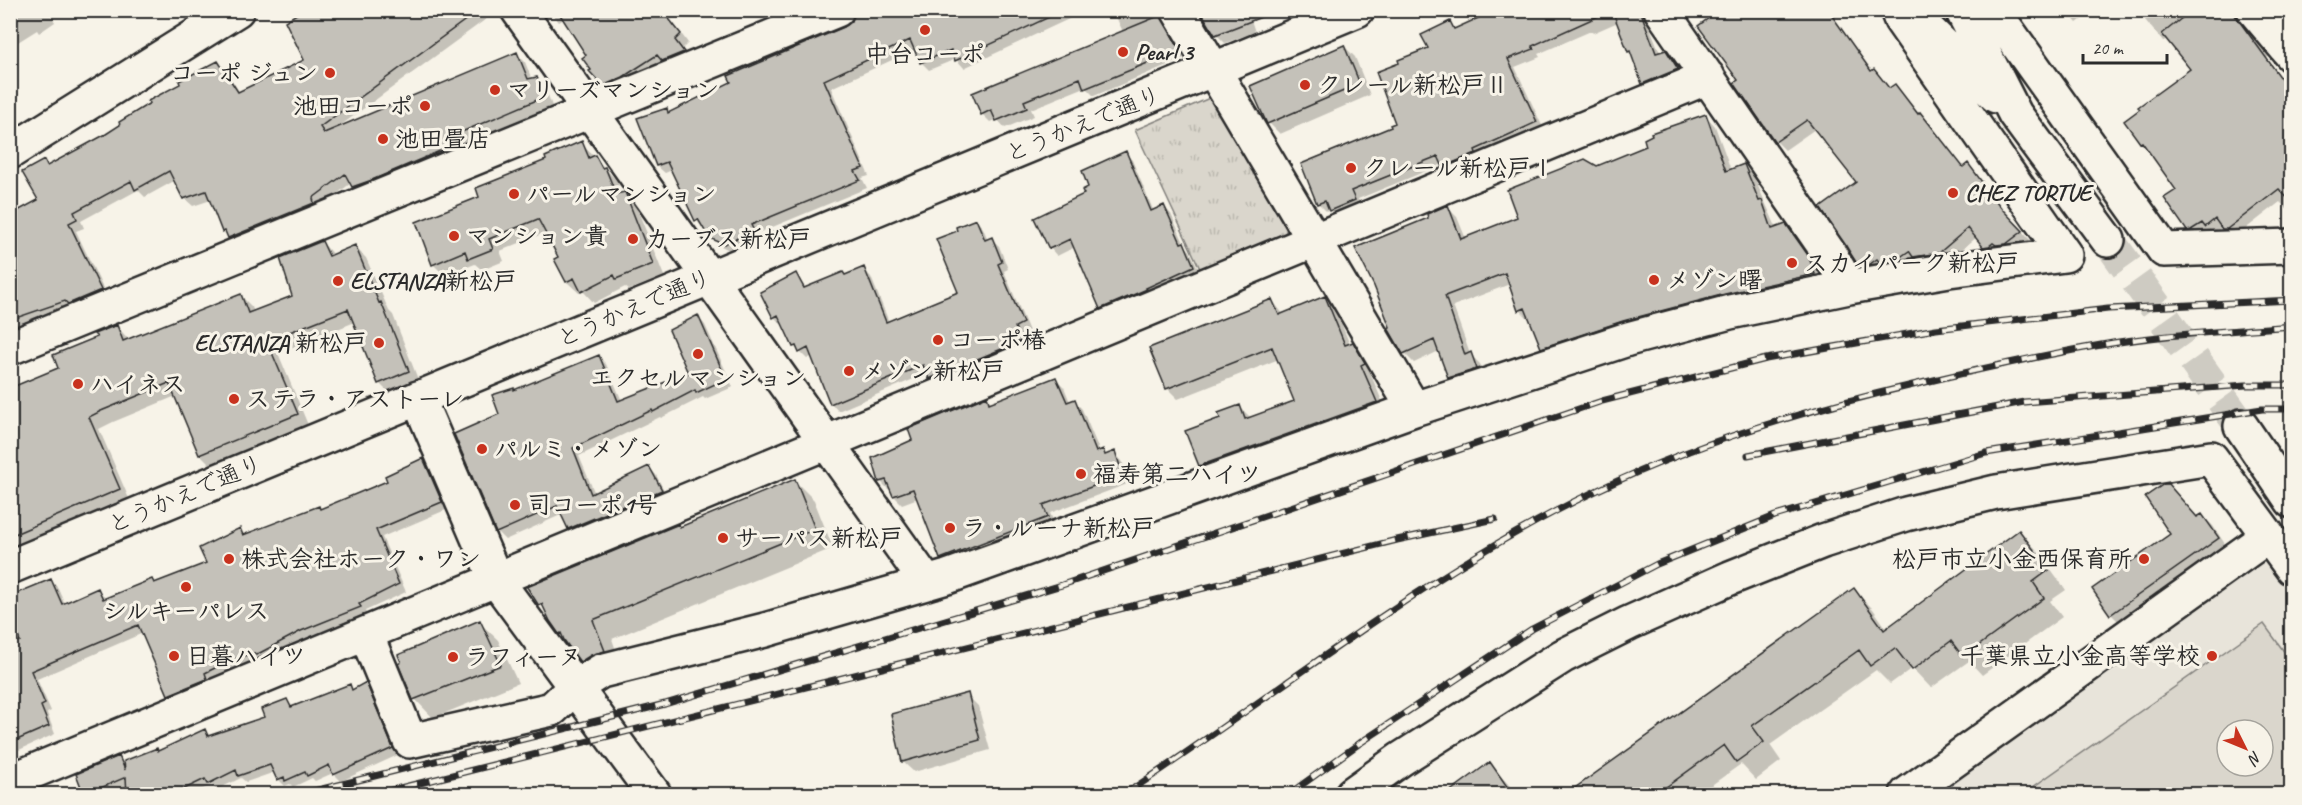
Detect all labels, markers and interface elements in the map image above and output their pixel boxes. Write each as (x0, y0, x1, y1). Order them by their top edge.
marker: 中台コーポ (918, 23, 932, 37)
scale bar (2083, 27, 2167, 65)
place label: Pearl 3 (1135, 37, 1195, 67)
text: 20 m (2092, 37, 2125, 59)
place label: 中台コーポ (865, 39, 985, 69)
marker: Pearl 3 (1116, 45, 1130, 59)
place label: コーポ ジュン (170, 58, 318, 88)
marker: コーポ ジュン (323, 66, 337, 80)
place label: クレール新松戸Ⅱ (1317, 70, 1509, 100)
place label: マリーズマンション (507, 75, 719, 105)
marker: クレール新松戸Ⅱ (1298, 78, 1312, 92)
street label: とうかえで通り (1000, 79, 1166, 169)
marker: マリーズマンション (488, 83, 502, 97)
place label: 池田コーポ (293, 91, 413, 121)
marker: 池田コーポ (418, 99, 432, 113)
place label: 池田畳店 (395, 124, 491, 154)
marker: 池田畳店 (376, 132, 390, 146)
place label: クレール新松戸Ⅰ (1363, 153, 1555, 183)
marker: クレール新松戸Ⅰ (1344, 161, 1358, 175)
place label: CHEZ TORTUE (1965, 178, 2094, 208)
place label: パールマンション (526, 179, 717, 209)
marker: CHEZ TORTUE (1946, 186, 1960, 200)
marker: パールマンション (507, 187, 521, 201)
place label: マンション貴 (466, 221, 608, 251)
place label: カーブス新松戸 (645, 224, 812, 254)
marker: マンション貴 (447, 229, 461, 243)
marker: カーブス新松戸 (626, 232, 640, 246)
place label: スカイパーク新松戸 (1804, 248, 2020, 278)
marker: スカイパーク新松戸 (1785, 256, 1799, 270)
street label: とうかえで通り (552, 262, 716, 354)
place label: メゾン曙 (1666, 265, 1762, 295)
place label: ELSTANZA新松戸 (350, 266, 517, 296)
marker: メゾン曙 (1647, 273, 1661, 287)
marker: ELSTANZA新松戸 (331, 274, 345, 288)
place label: コーポ椿 (950, 325, 1046, 355)
place label: ELSTANZA 新松戸 (194, 328, 367, 358)
marker: コーポ椿 (931, 333, 945, 347)
marker: ELSTANZA 新松戸 (372, 336, 386, 350)
marker: エクセルマンション (691, 347, 705, 361)
place label: メゾン新松戸 (861, 356, 1005, 386)
place label: エクセルマンション (590, 363, 806, 393)
marker: メゾン新松戸 (842, 364, 856, 378)
place label: ハイネス (90, 369, 186, 399)
marker: ハイネス (71, 377, 85, 391)
place label: ステラ・アストーレ (246, 384, 464, 414)
marker: ステラ・アストーレ (227, 392, 241, 406)
place label: パルミ・メゾン (494, 434, 662, 464)
marker: パルミ・メゾン (475, 442, 489, 456)
street label: とうかえで通り (103, 448, 267, 540)
place label: 福寿第二ハイツ (1093, 459, 1261, 489)
marker: 福寿第二ハイツ (1074, 467, 1088, 481)
place label: 司コーポ1号 (527, 490, 658, 520)
marker: 司コーポ1号 (508, 498, 522, 512)
place label: ラ・ルーナ新松戸 (962, 513, 1155, 543)
marker: ラ・ルーナ新松戸 (943, 521, 957, 535)
place label: サーパス新松戸 (735, 523, 903, 553)
marker: サーパス新松戸 (716, 531, 730, 545)
place label: 株式会社ホーク・ワン (241, 544, 481, 574)
place label: 松戸市立小金西保育所 (1892, 544, 2132, 574)
marker: 株式会社ホーク・ワン (222, 552, 236, 566)
marker: 松戸市立小金西保育所 (2137, 552, 2151, 566)
marker: シルキーパレス (179, 580, 193, 594)
place label: シルキーパレス (103, 596, 269, 626)
place label: 日暮ハイツ (186, 641, 306, 671)
place label: 千葉県立小金高等学校 (1960, 641, 2200, 671)
place label: ラフィーヌ (465, 642, 582, 672)
marker: 日暮ハイツ (167, 649, 181, 663)
marker: 千葉県立小金高等学校 (2205, 649, 2219, 663)
marker: ラフィーヌ (446, 650, 460, 664)
north arrow (2215, 718, 2275, 778)
text: N (2242, 747, 2266, 770)

